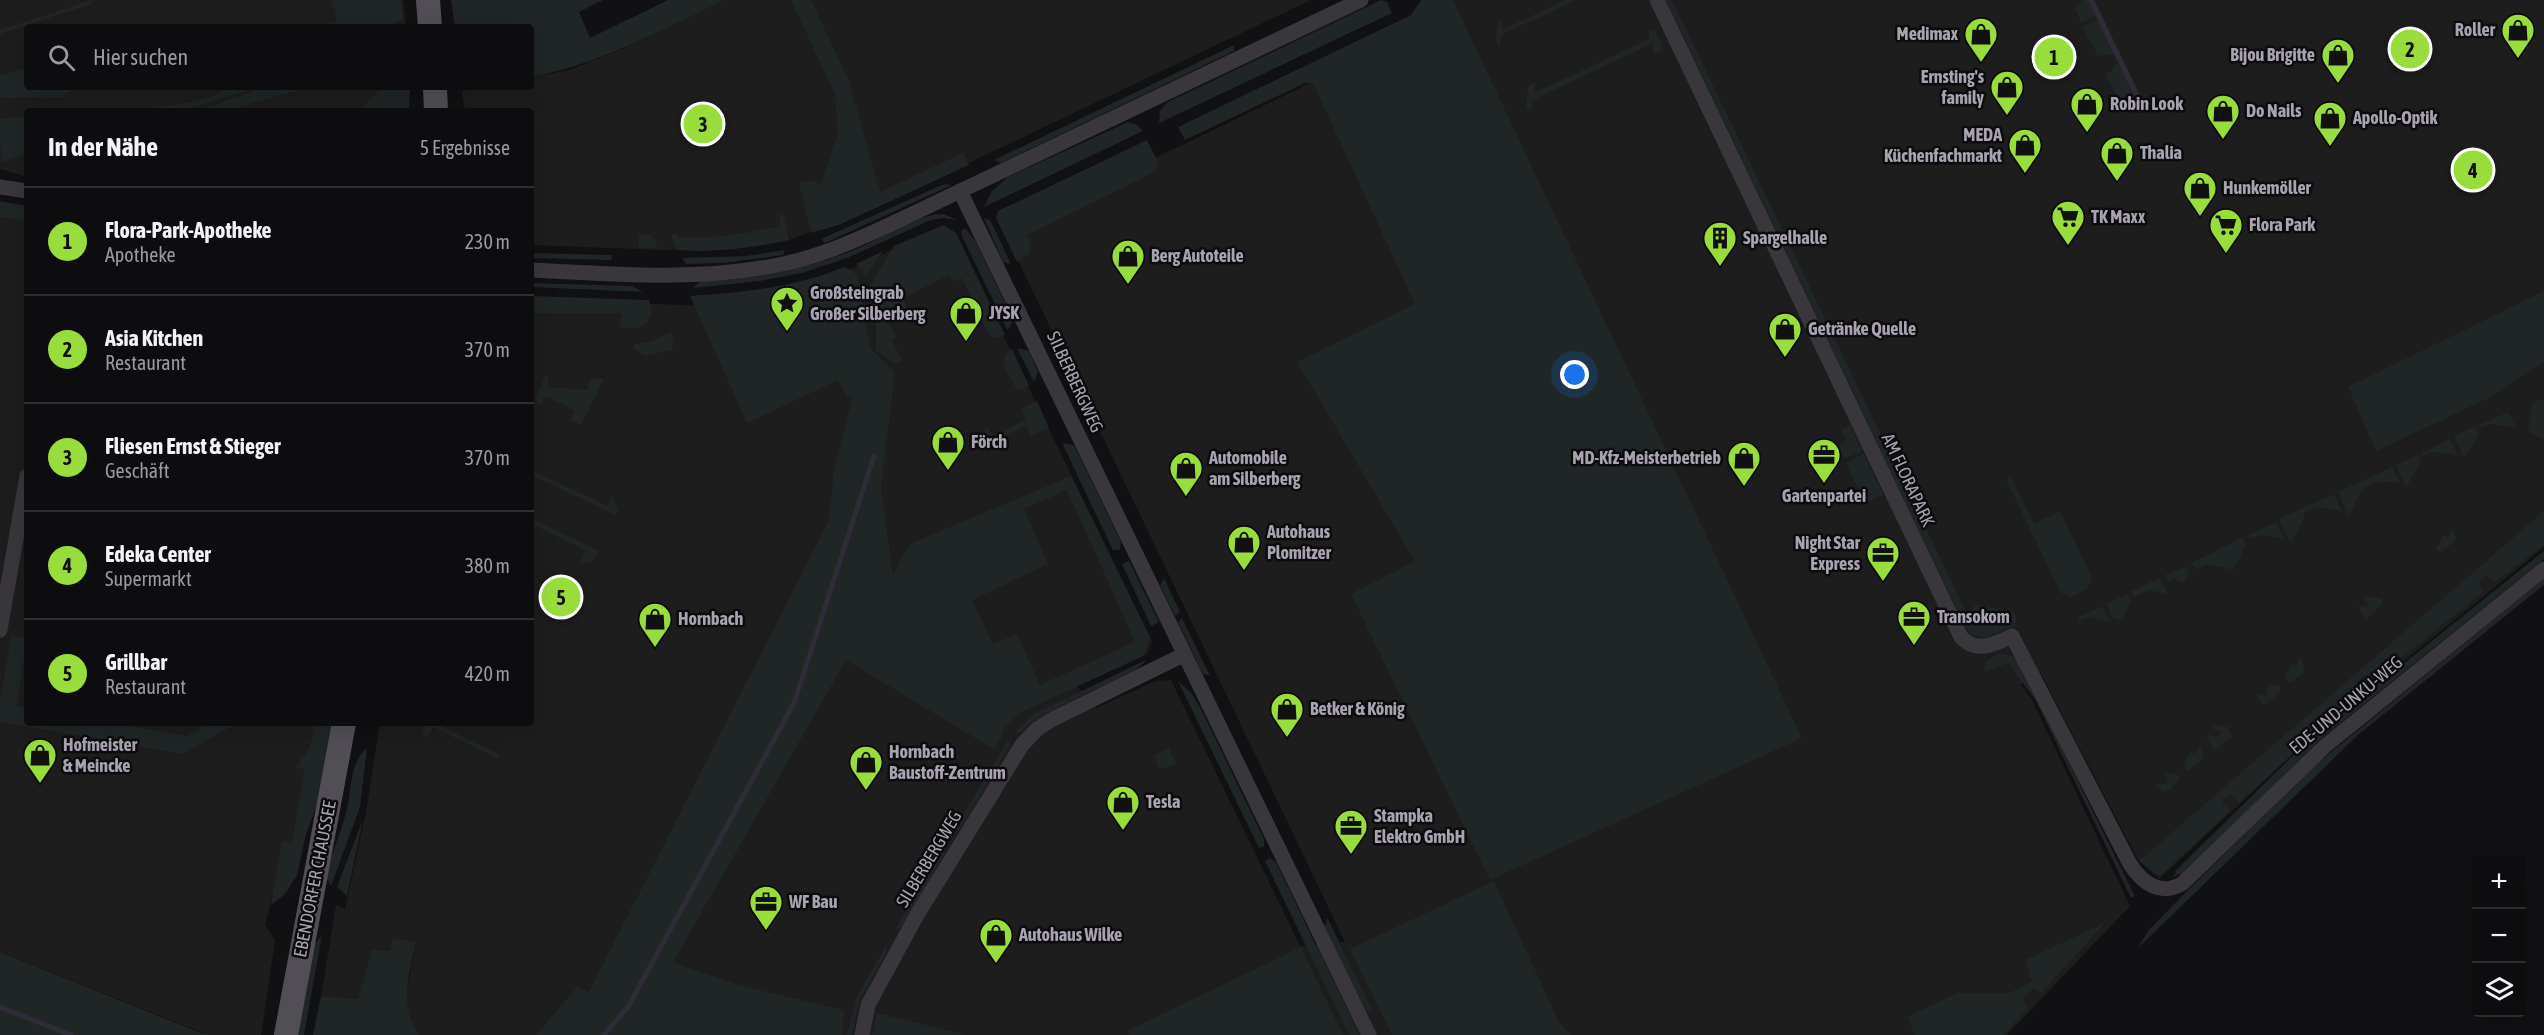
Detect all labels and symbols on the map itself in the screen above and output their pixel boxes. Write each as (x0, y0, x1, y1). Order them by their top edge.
shop icon: Roller (2500, 12, 2536, 59)
shop icon: Medimax (1963, 16, 1999, 63)
place label: Roller (2455, 19, 2496, 40)
place label: Medimax (1897, 23, 1959, 44)
pin: 2 (2390, 26, 2430, 72)
pin: 1 (2034, 34, 2074, 80)
shop icon: Bijou Brigitte (2320, 37, 2356, 84)
place label: Bijou Brigitte (2230, 44, 2315, 65)
place label: Ernsting's family (1921, 66, 1985, 108)
shop icon: Ernsting's family (1989, 69, 2025, 116)
shop icon: Robin Look (2069, 86, 2105, 133)
place label: Robin Look (2110, 93, 2184, 114)
shop icon: Do Nails (2205, 93, 2241, 140)
place label: Do Nails (2246, 100, 2302, 121)
shop icon: Apollo-Optik (2312, 100, 2348, 147)
pin: 3 (684, 102, 722, 146)
place label: Apollo-Optik (2352, 107, 2438, 128)
place label: MEDA Küchenfachmarkt (1884, 124, 2003, 166)
shop icon: MEDA Küchenfachmarkt (2007, 127, 2043, 174)
shop icon: Thalia (2099, 135, 2135, 182)
place label: Thalia (2140, 142, 2182, 163)
pin: 4 (2454, 148, 2492, 192)
shop icon: Hunkemöller (2182, 170, 2218, 217)
place label: Hunkemöller (2223, 177, 2312, 198)
supermarket icon: TK Maxx (2050, 199, 2086, 246)
place label: TK Maxx (2091, 206, 2146, 227)
supermarket icon: Flora Park (2208, 207, 2244, 254)
place label: Flora Park (2249, 214, 2316, 235)
building icon: Spargelhalle (1702, 220, 1738, 267)
place label: Spargelhalle (1743, 227, 1827, 248)
shop icon: Berg Autoteile (1110, 238, 1146, 285)
place label: Berg Autoteile (1151, 245, 1244, 266)
place label: Großsteingrab Großer Silberberg (810, 282, 926, 324)
place icon: Großsteingrab Großer Silberberg (769, 285, 805, 332)
shop icon: JYSK (948, 295, 984, 342)
place label: JYSK (988, 302, 1019, 323)
shop icon: Getränke Quelle (1767, 311, 1803, 358)
place label: Getränke Quelle (1808, 318, 1916, 339)
street label: SILBERBERGWEG (1043, 328, 1108, 436)
your location (1560, 360, 1589, 389)
shop icon: Förch (930, 424, 966, 471)
street label: AM FLORAPARK (1878, 430, 1939, 530)
place label: Förch (971, 431, 1007, 452)
office icon: Gartenpartei (1806, 437, 1842, 484)
shop icon: MD-Kfz-Meisterbetrieb (1726, 440, 1762, 487)
place label: Automobile am Silberberg (1208, 447, 1301, 489)
place label: MD-Kfz-Meisterbetrieb (1572, 447, 1721, 468)
shop icon: Automobile am Silberberg (1168, 450, 1204, 497)
place label: Gartenpartei (1782, 485, 1866, 506)
place label: Autohaus Plomitzer (1266, 521, 1332, 563)
shop icon: Autohaus Plomitzer (1226, 524, 1262, 571)
place label: Night Star Express (1795, 532, 1861, 574)
office icon: Night Star Express (1865, 535, 1901, 582)
pin: 5 (542, 574, 580, 620)
office icon: Transokom (1896, 599, 1932, 646)
shop icon: Hornbach (637, 601, 673, 648)
place label: Transokom (1937, 606, 2010, 627)
place label: Hornbach (678, 608, 744, 629)
street label: EDE-UND-UNKU-WEG (2285, 651, 2407, 758)
shop icon: Betker & König (1269, 691, 1305, 738)
place label: Betker & König (1310, 698, 1405, 719)
place label: Hofmeister & Meincke (63, 734, 138, 776)
shop icon: Hofmeister & Meincke (22, 737, 58, 784)
place label: Hornbach Baustoff-Zentrum (889, 741, 1006, 783)
shop icon: Hornbach Baustoff-Zentrum (848, 744, 884, 791)
shop icon: Tesla (1105, 784, 1141, 831)
place label: Tesla (1146, 791, 1181, 812)
street label: EBENDORFER CHAUSSEE (289, 799, 340, 959)
place label: Stampka Elektro GmbH (1374, 805, 1465, 847)
street label: SILBERBERGWEG (891, 807, 966, 911)
office icon: Stampka Elektro GmbH (1333, 808, 1369, 855)
office icon: WF Bau (748, 884, 784, 931)
place label: WF Bau (788, 891, 838, 912)
shop icon: Autohaus Wilke (978, 917, 1014, 964)
place label: Autohaus Wilke (1018, 924, 1122, 945)

